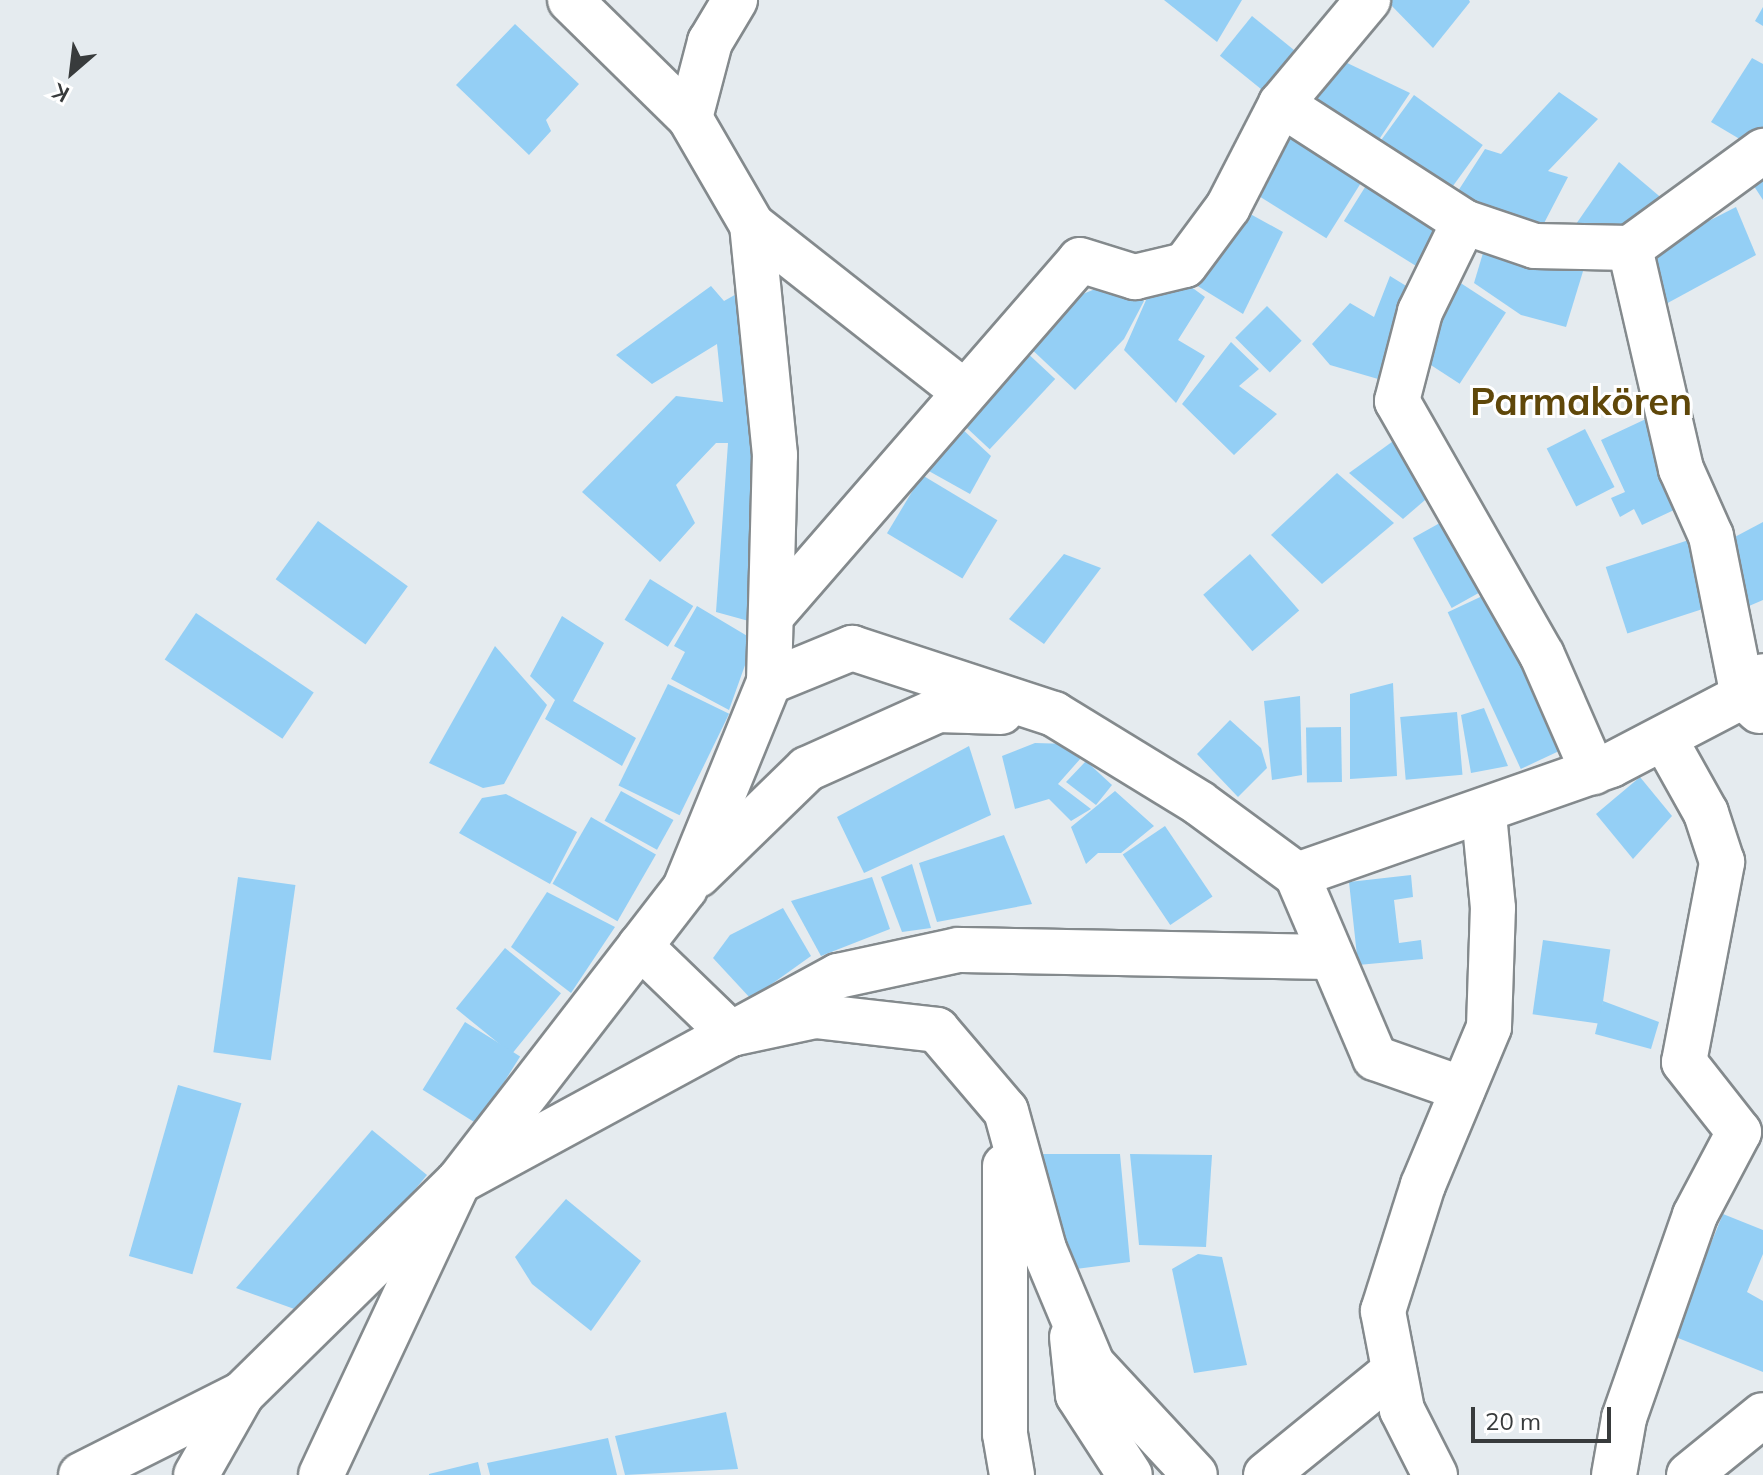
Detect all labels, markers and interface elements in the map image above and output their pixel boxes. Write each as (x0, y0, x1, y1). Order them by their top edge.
north arrow (32, 32, 112, 112)
text: K (48, 77, 74, 109)
district label: Parmakören (1470, 379, 1692, 425)
scale bar (1475, 1391, 1615, 1441)
text: 20 m (1485, 1406, 1541, 1436)

